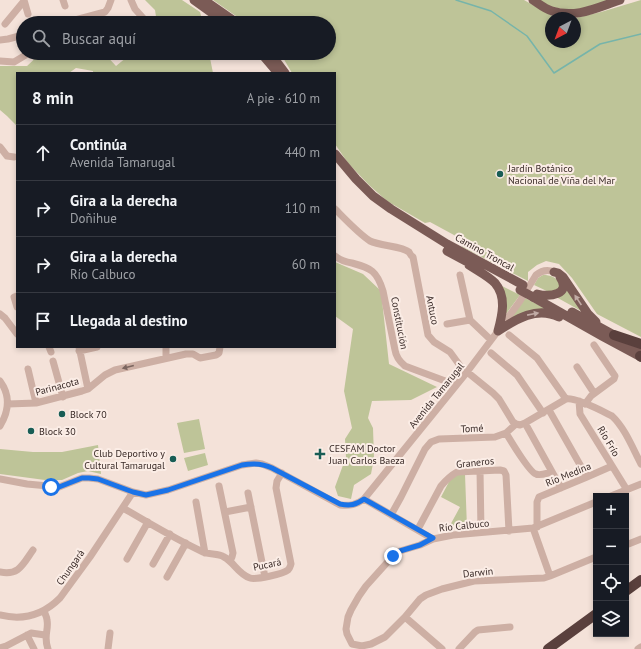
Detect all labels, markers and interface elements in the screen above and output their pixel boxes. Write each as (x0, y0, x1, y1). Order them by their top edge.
north arrow (545, 12, 581, 48)
search box (16, 16, 336, 60)
icon: search (30, 27, 52, 49)
text: Buscar aquí (62, 29, 136, 48)
text: 8 min (32, 87, 73, 109)
text: A pie · 610 m (247, 90, 320, 107)
text: Continúa (70, 135, 127, 154)
icon: ahead (32, 142, 54, 164)
text: 440 m (285, 144, 320, 161)
text: Avenida Tamarugal (70, 154, 175, 171)
place label: Jardín Botánico Nacional de Viña del Mar (507, 162, 615, 187)
marker: Jardín Botánico Nacional de Viña del Mar (495, 169, 505, 179)
text: Gira a la derecha (70, 191, 177, 210)
icon: right (32, 198, 54, 220)
text: 110 m (285, 200, 320, 217)
text: Doñihue (70, 210, 117, 227)
street label: Camino Troncal (453, 231, 517, 274)
text: Gira a la derecha (70, 247, 177, 266)
icon: right (32, 254, 54, 276)
text: 60 m (292, 256, 320, 273)
text: Río Calbuco (70, 266, 136, 283)
street label: Antuco (423, 294, 442, 326)
one-way arrow (574, 295, 582, 305)
street label: Constitución (388, 296, 411, 350)
icon: arrive (32, 310, 54, 332)
text: Llegada al destino (70, 311, 188, 330)
one-way arrow (526, 311, 539, 317)
street label: Avenida Tamarugal (406, 360, 467, 431)
one-way arrow (122, 365, 134, 371)
street label: Parinacota (34, 374, 80, 399)
place label: Block 70 (70, 408, 107, 421)
marker: Block 70 (57, 409, 67, 419)
street label: Tomé (460, 422, 484, 435)
street label: Río Frío (594, 424, 623, 459)
place label: Block 30 (39, 425, 76, 438)
marker: Block 30 (26, 426, 36, 436)
place label: CESFAM Doctor Juan Carlos Baeza (328, 442, 405, 467)
place label: Club Deportivo y Cultural Tamarugal (84, 447, 165, 472)
marker: CESFAM Doctor Juan Carlos Baeza (314, 448, 326, 460)
marker: Club Deportivo y Cultural Tamarugal (168, 454, 178, 464)
street label: Graneros (455, 454, 495, 471)
street label: Río Medina (543, 459, 593, 489)
route start (42, 478, 60, 496)
map controls (593, 493, 629, 637)
button: + (593, 493, 629, 529)
street label: Río Calbuco (438, 516, 490, 535)
button: − (593, 529, 629, 565)
street label: Chungará (53, 547, 87, 588)
route end (384, 547, 402, 565)
street label: Pucará (252, 555, 282, 574)
street label: Darwin (462, 564, 494, 581)
button: locate (593, 565, 629, 601)
button: layers (593, 601, 629, 637)

